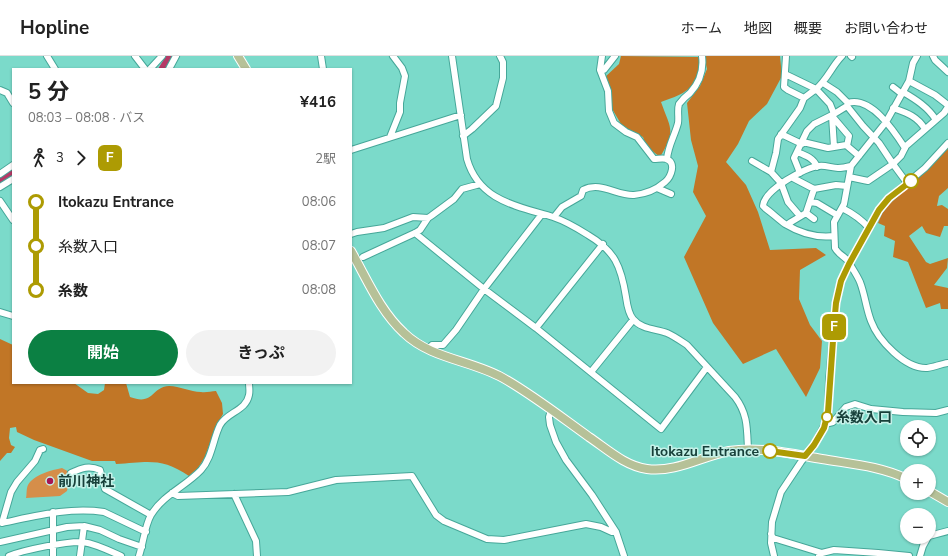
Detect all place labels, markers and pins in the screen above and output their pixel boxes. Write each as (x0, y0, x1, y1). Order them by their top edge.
unlabelled marker (903, 173, 919, 189)
place label: 糸数入口 (836, 408, 892, 427)
marker: 糸数入口 (821, 411, 833, 423)
place label: Itokazu Entrance (651, 442, 759, 461)
marker: Itokazu Entrance (762, 443, 778, 459)
place label: 前川神社 (58, 472, 114, 491)
marker: 前川神社 (45, 476, 55, 486)

